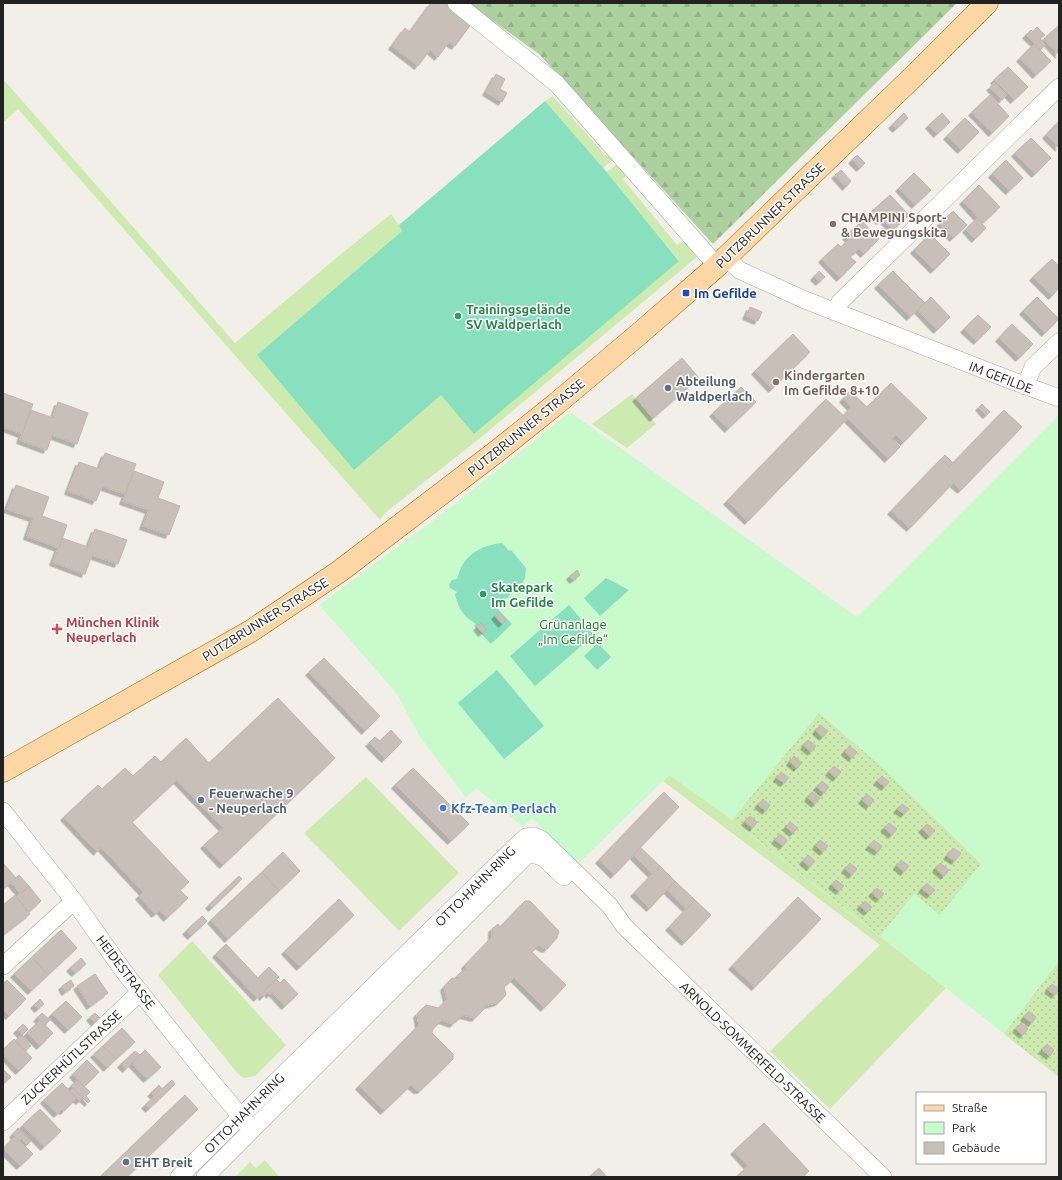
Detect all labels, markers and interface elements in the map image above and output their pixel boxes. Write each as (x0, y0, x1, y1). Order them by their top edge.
street label: PUTZBRUNNER STRASSE (713, 159, 827, 271)
place label: CHAMPINI Sport- & Bewegungskita (841, 210, 947, 239)
marker: CHAMPINI Sport- & Bewegungskita (828, 219, 838, 229)
place label: Im Gefilde (694, 286, 757, 300)
marker: Im Gefilde (681, 288, 691, 298)
place label: Trainingsgelände SV Waldperlach (466, 302, 571, 331)
marker: Trainingsgelände SV Waldperlach (453, 311, 463, 321)
street label: IM GEFILDE (967, 358, 1035, 396)
place label: Kindergarten Im Gefilde 8+10 (784, 368, 879, 397)
place label: Abteilung Waldperlach (676, 374, 752, 403)
street label: PUTZBRUNNER STRASSE (465, 376, 587, 478)
marker: Kindergarten Im Gefilde 8+10 (771, 377, 781, 387)
marker: Abteilung Waldperlach (663, 383, 673, 393)
street label: PUTZBRUNNER STRASSE (200, 575, 330, 663)
place label: Skatepark Im Gefilde (491, 580, 554, 609)
marker: Skatepark Im Gefilde (478, 589, 488, 599)
place label: München Klinik Neuperlach (66, 615, 160, 644)
park label: Grünanlage „Im Gefilde“ (538, 617, 608, 646)
marker: München Klinik Neuperlach (51, 623, 63, 635)
place label: Feuerwache 9 - Neuperlach (209, 786, 294, 815)
marker: Feuerwache 9 - Neuperlach (196, 795, 206, 805)
place label: Kfz-Team Perlach (451, 801, 557, 815)
marker: Kfz-Team Perlach (438, 803, 448, 813)
street label: OTTO-HAHN-RING (432, 843, 518, 929)
street label: HEIDESTRASSE (94, 933, 158, 1011)
street label: ARNOLD-SOMMERFELD-STRASSE (678, 979, 828, 1125)
street label: ZUCKERHÜTLSTRASSE (17, 1006, 124, 1107)
street label: OTTO-HAHN-RING (201, 1070, 287, 1156)
legend (916, 1092, 1046, 1164)
text: Straße (952, 1101, 988, 1114)
text: Park (952, 1121, 976, 1134)
text: Gebäude (952, 1141, 1000, 1154)
place label: EHT Breit (134, 1155, 193, 1169)
marker: EHT Breit (121, 1157, 131, 1167)

